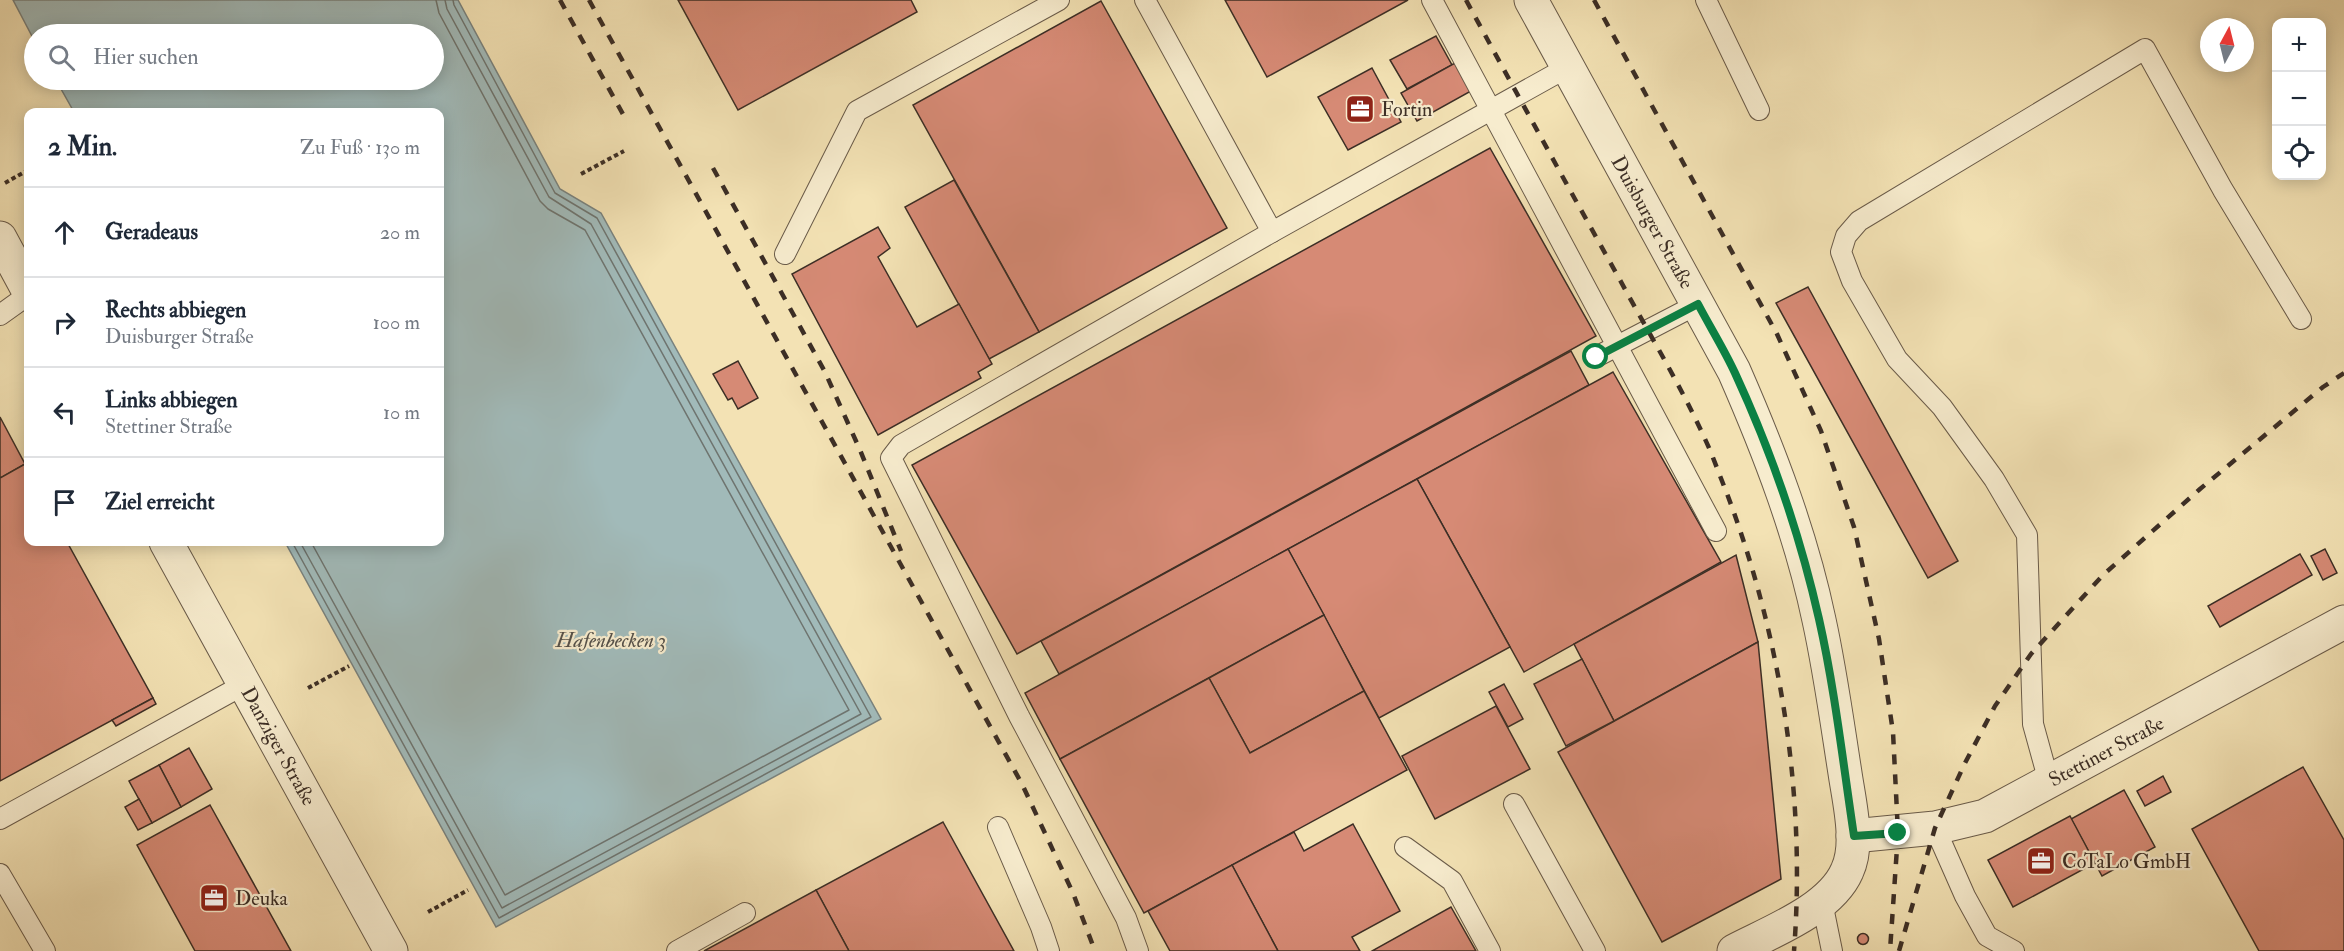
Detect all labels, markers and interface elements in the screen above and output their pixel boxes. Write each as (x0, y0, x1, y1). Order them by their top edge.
north arrow (2200, 18, 2254, 72)
map controls (2272, 18, 2326, 180)
button: + (2272, 18, 2326, 72)
search box (24, 24, 444, 90)
icon: search (45, 41, 78, 74)
text: Hier suchen (93, 43, 199, 71)
button: − (2272, 72, 2326, 126)
office icon: Fortin (1344, 93, 1376, 125)
place label: Fortin (1381, 97, 1432, 122)
button: locate (2272, 126, 2326, 180)
text: 2 Min. (48, 131, 117, 163)
text: Zu Fuß · 130 m (300, 135, 420, 160)
street label: Duisburger Straße (1606, 151, 1700, 293)
icon: ahead (48, 216, 81, 249)
text: Geradeaus (105, 218, 198, 246)
text: 20 m (380, 220, 420, 245)
text: Rechts abbiegen (105, 296, 246, 324)
icon: right (48, 306, 81, 339)
text: 100 m (373, 310, 420, 335)
text: Duisburger Straße (105, 324, 254, 349)
route start (1582, 343, 1608, 369)
text: Links abbiegen (105, 386, 238, 414)
icon: left (48, 396, 81, 429)
text: 10 m (383, 400, 420, 425)
text: Stettiner Straße (105, 414, 232, 439)
icon: arrive (48, 486, 81, 519)
text: Ziel erreicht (105, 488, 215, 516)
water label: Hafenbecken 3 (555, 627, 666, 654)
street label: Danziger Straße (236, 682, 322, 810)
street label: Stettiner Straße (2044, 711, 2168, 792)
route end (1884, 819, 1910, 845)
office icon: CoTaLo GmbH (2025, 845, 2057, 877)
place label: CoTaLo GmbH (2062, 849, 2191, 874)
office icon: Deuka (198, 882, 230, 914)
place label: Deuka (235, 886, 288, 911)

